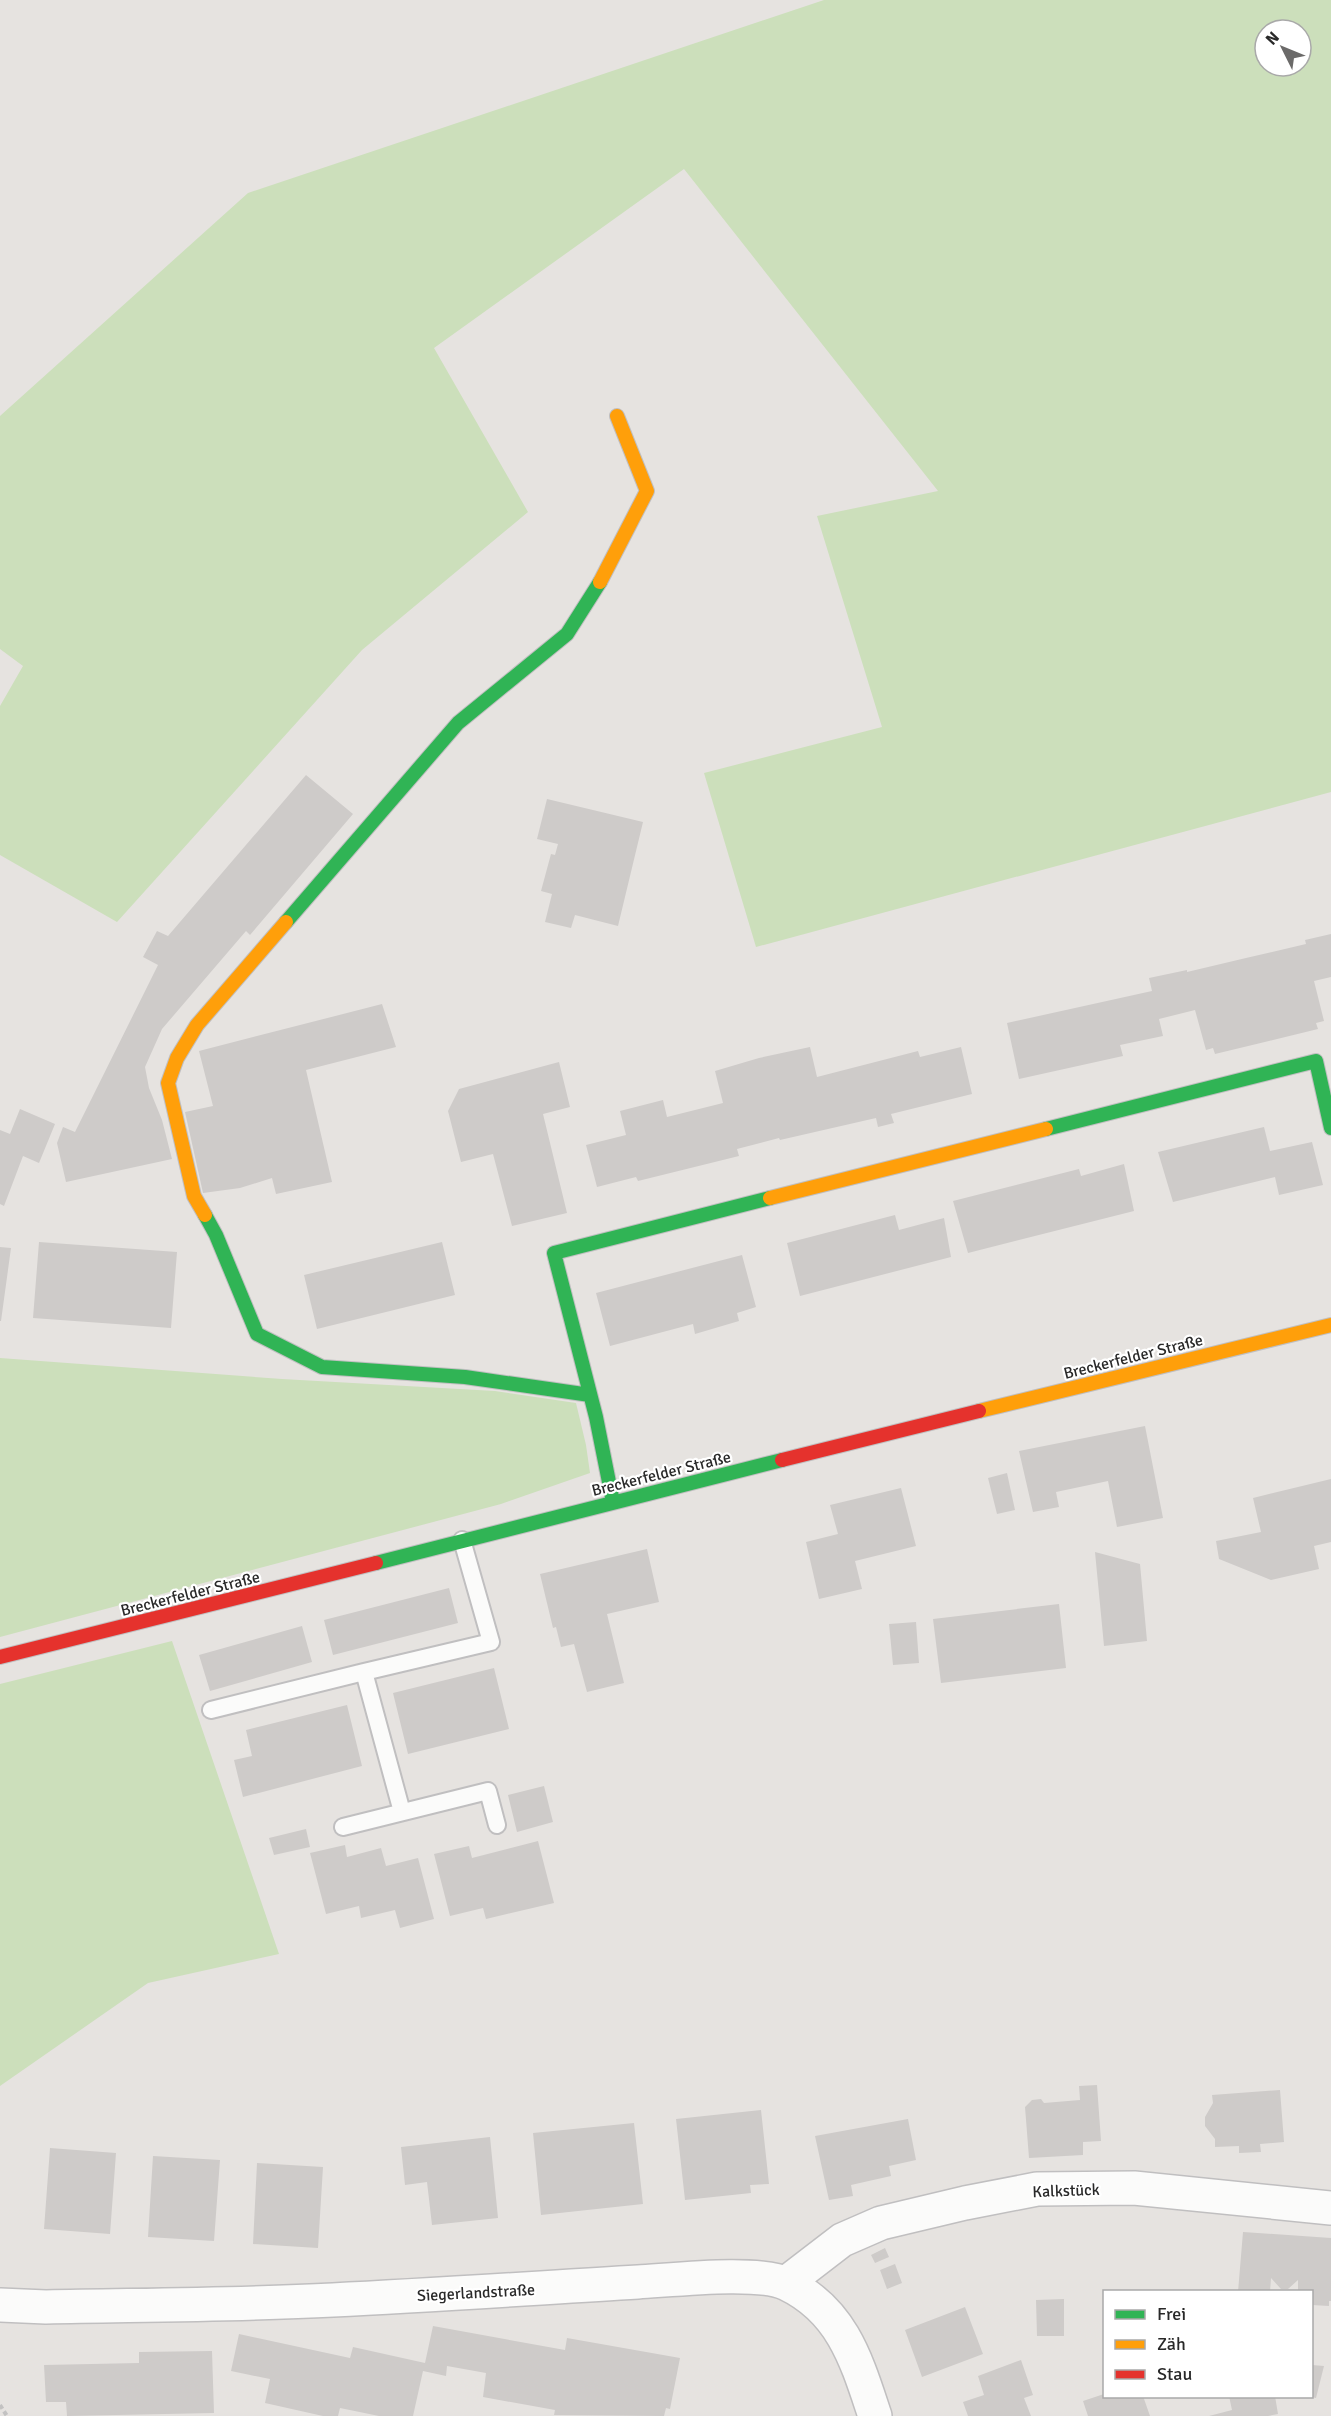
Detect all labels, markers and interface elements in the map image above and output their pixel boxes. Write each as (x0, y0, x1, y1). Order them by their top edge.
north arrow (1253, 18, 1313, 78)
text: N (1262, 28, 1284, 49)
street label: Breckerfelder Straße (1062, 1330, 1205, 1384)
street label: Breckerfelder Straße (590, 1447, 733, 1501)
street label: Breckerfelder Straße (119, 1567, 262, 1621)
street label: Kalkstück (1032, 2180, 1100, 2202)
street label: Siegerlandstraße (417, 2280, 536, 2306)
legend (1103, 2290, 1313, 2398)
text: Frei (1157, 2303, 1186, 2325)
text: Zäh (1157, 2333, 1186, 2355)
text: Stau (1157, 2363, 1192, 2385)

